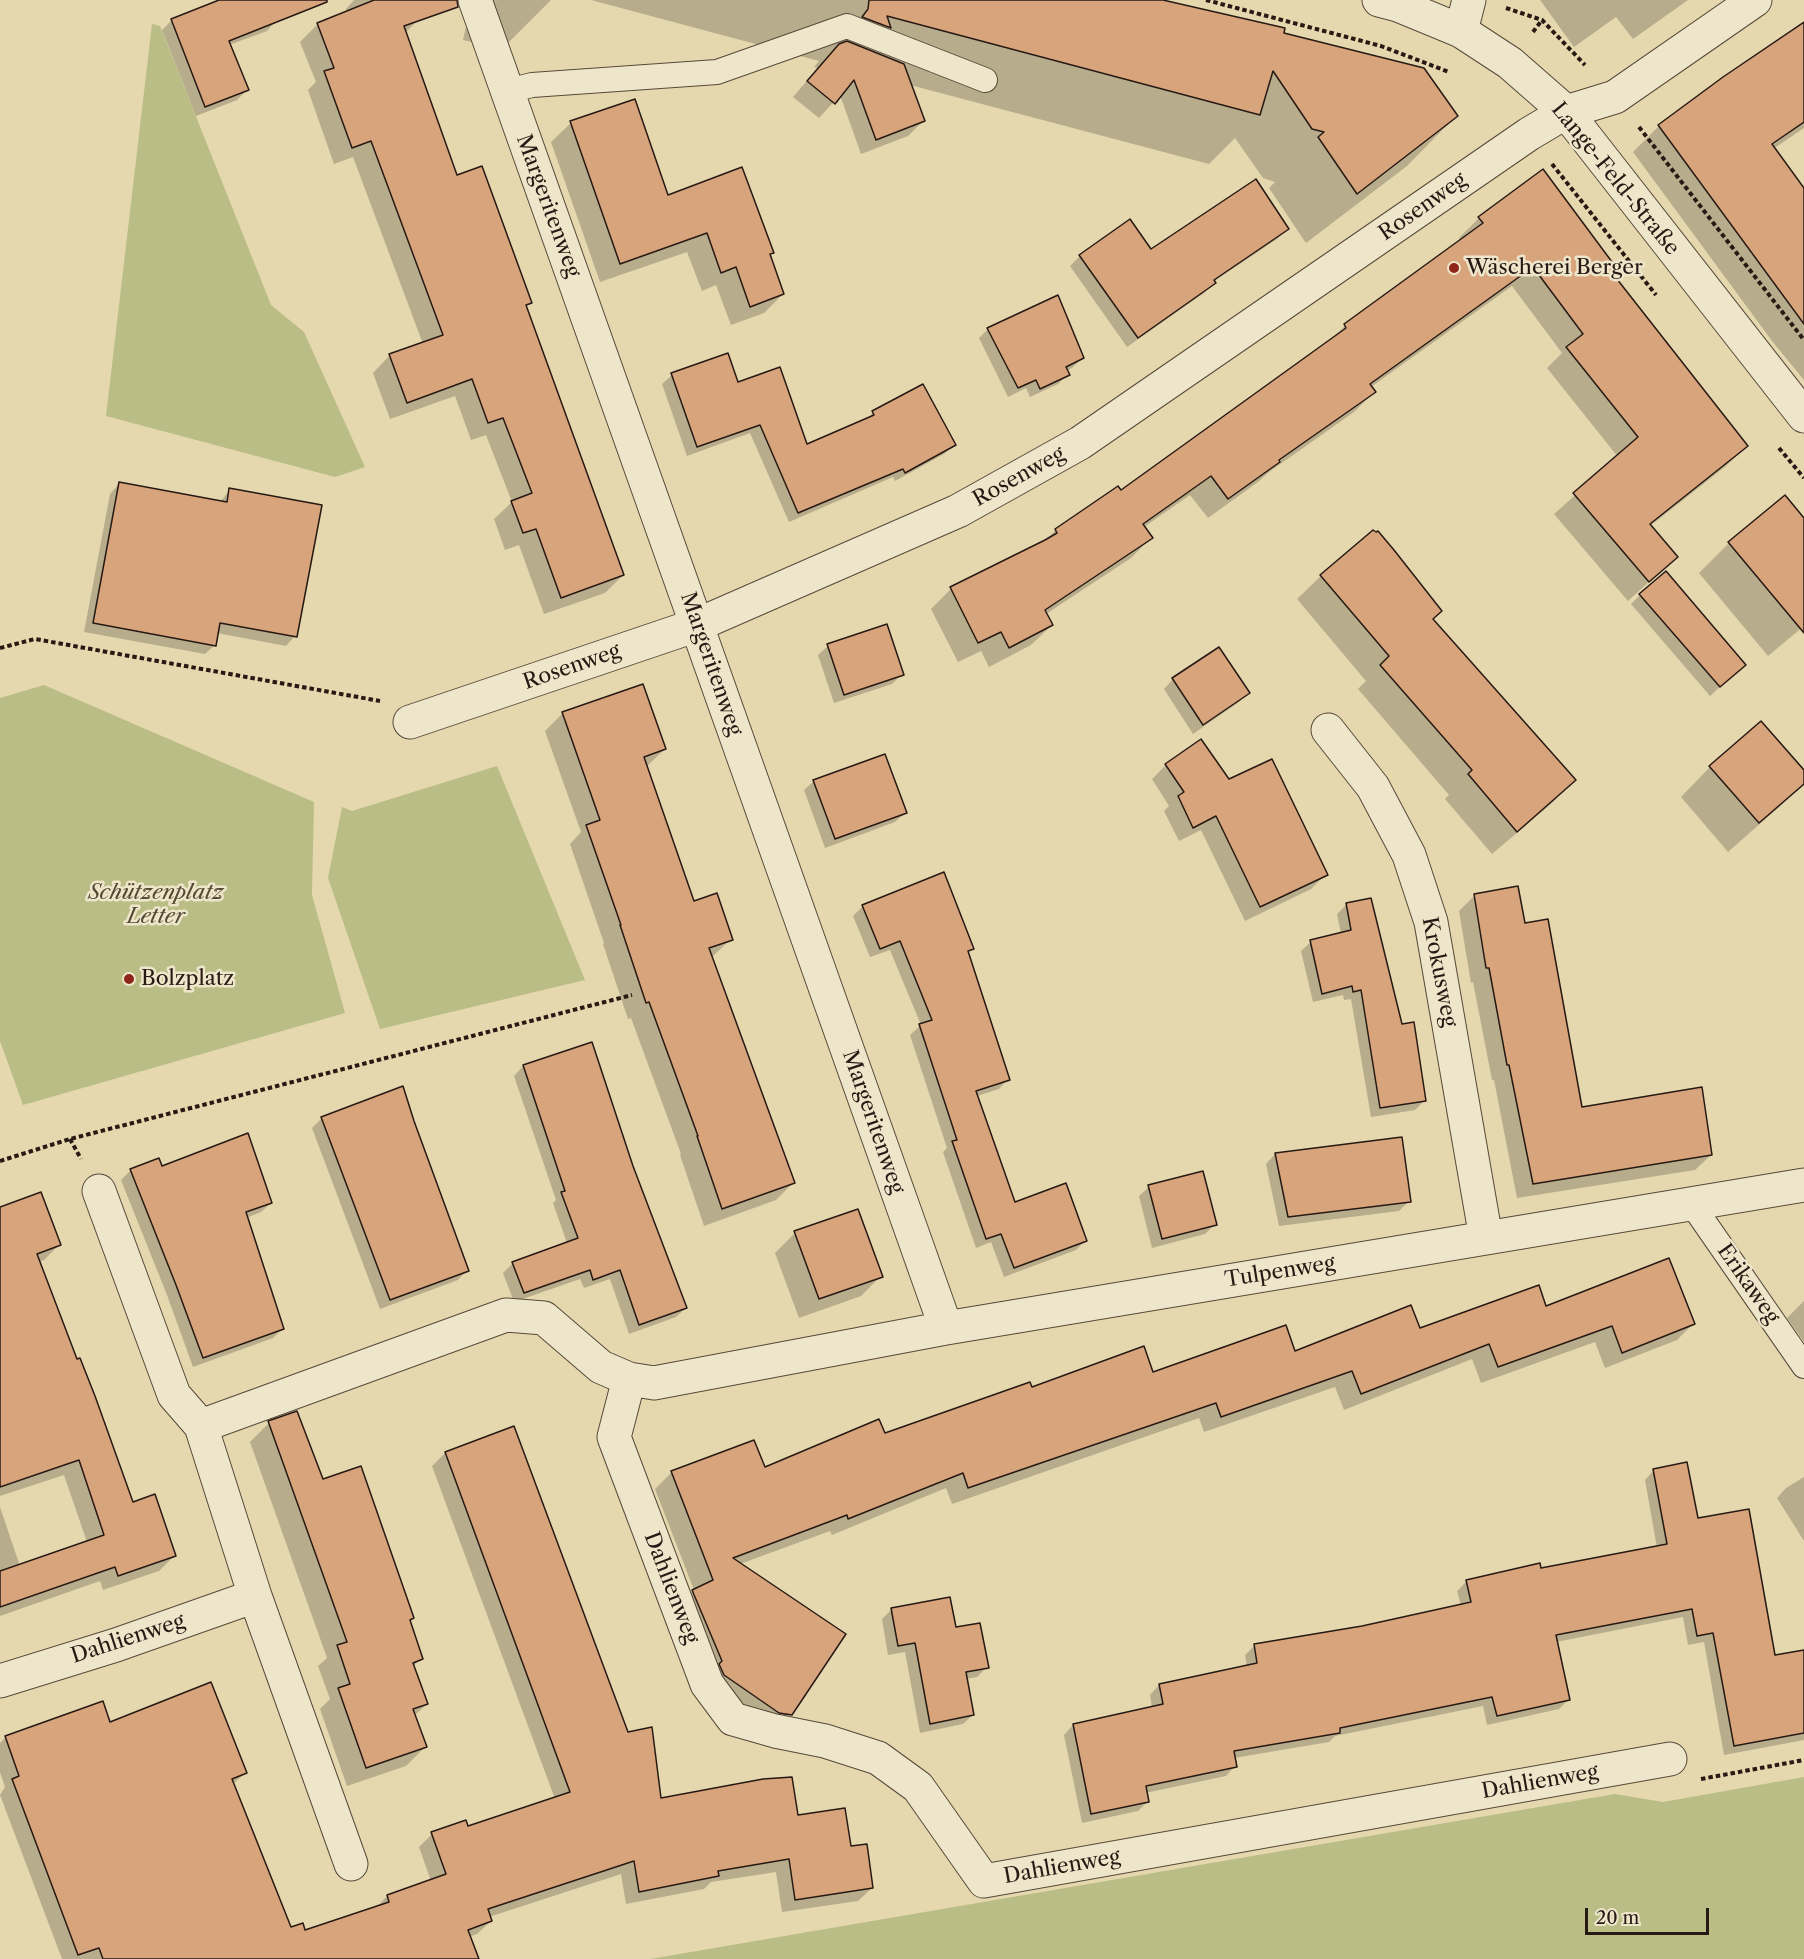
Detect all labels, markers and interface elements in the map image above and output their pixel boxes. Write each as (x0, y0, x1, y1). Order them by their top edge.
street label: Lange-Feld-Straße (1546, 97, 1684, 261)
street label: Margeritenweg (510, 131, 586, 281)
street label: Rosenweg (1374, 168, 1472, 246)
place label: Wäscherei Berger (1466, 255, 1643, 281)
marker: Wäscherei Berger (1447, 261, 1461, 275)
street label: Rosenweg (969, 441, 1069, 513)
street label: Margeritenweg (675, 589, 747, 739)
street label: Rosenweg (520, 639, 624, 695)
park label: Schützenplatz Letter (88, 880, 224, 930)
street label: Krokusweg (1416, 915, 1462, 1029)
place label: Bolzplatz (141, 966, 234, 992)
marker: Bolzplatz (122, 972, 136, 986)
street label: Margeritenweg (837, 1047, 909, 1197)
street label: Erikaweg (1711, 1239, 1785, 1329)
street label: Tulpenweg (1223, 1251, 1337, 1293)
street label: Dahlienweg (638, 1528, 704, 1648)
street label: Dahlienweg (68, 1609, 188, 1669)
street label: Dahlienweg (1480, 1759, 1600, 1805)
street label: Dahlienweg (1002, 1844, 1122, 1890)
scale bar (1588, 1896, 1712, 1934)
text: 20 m (1596, 1907, 1639, 1929)

